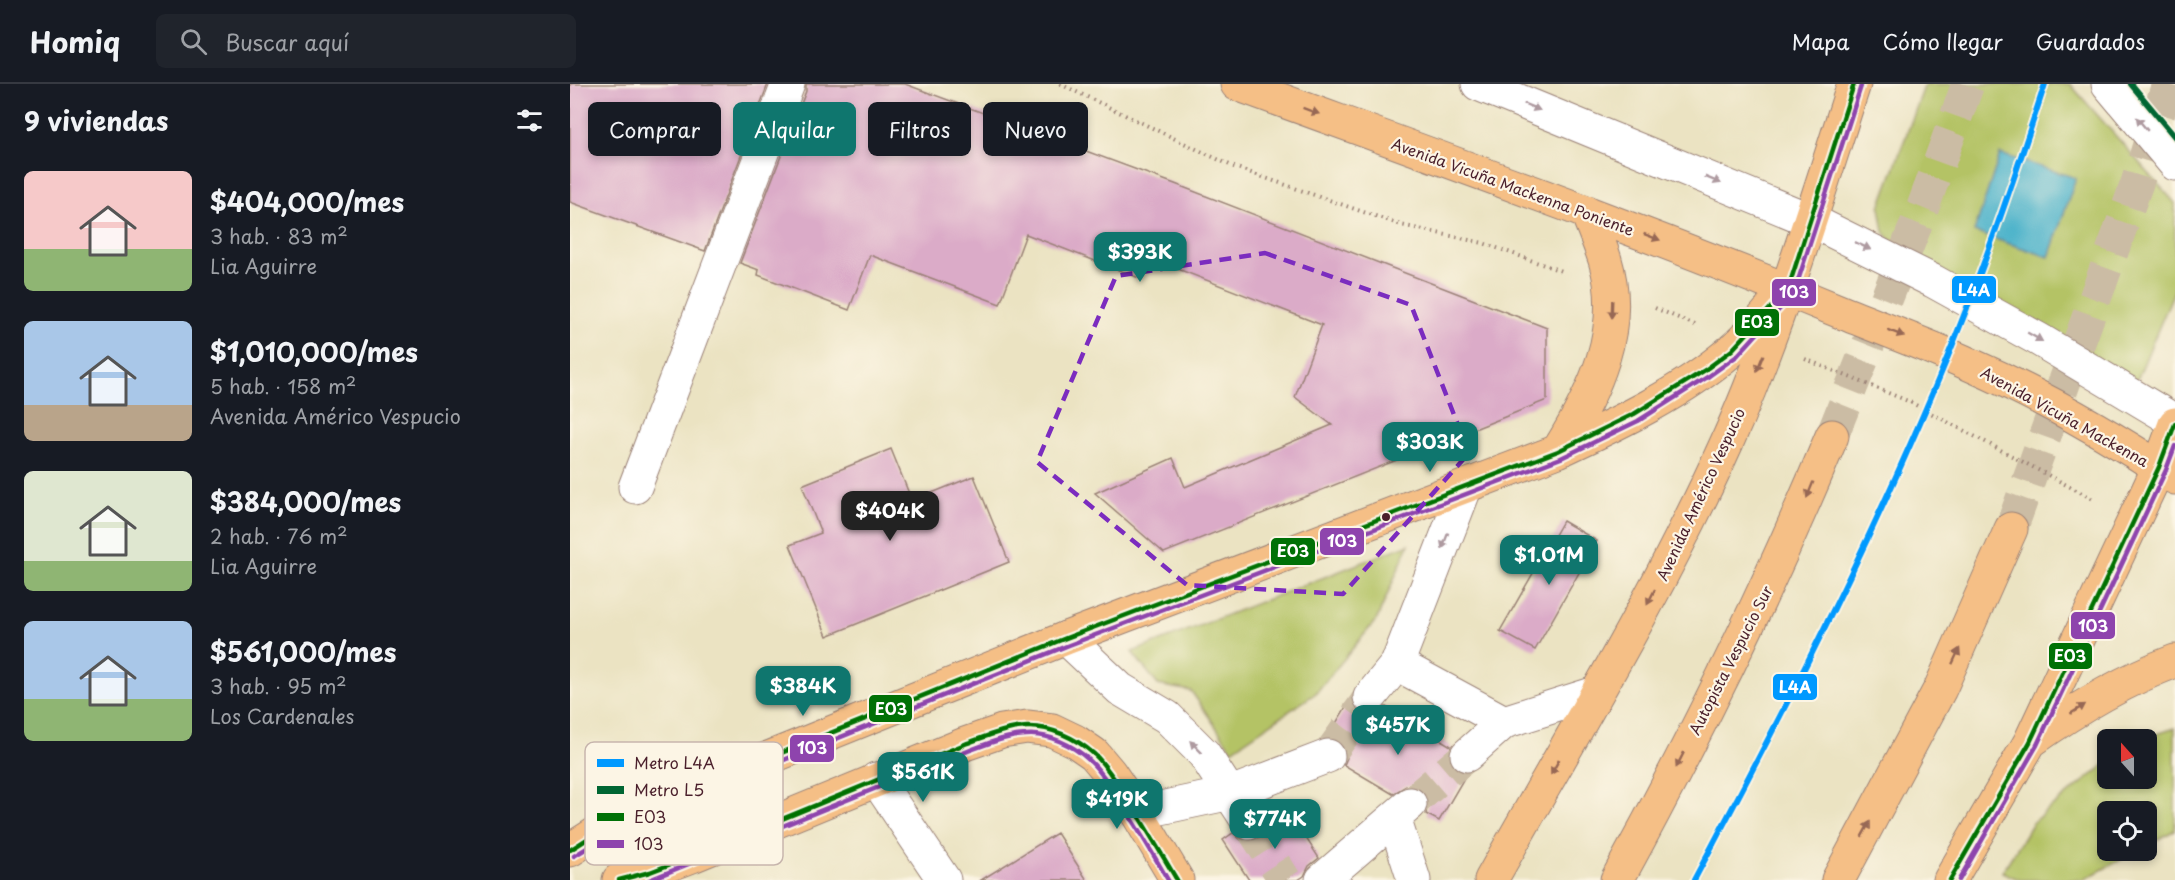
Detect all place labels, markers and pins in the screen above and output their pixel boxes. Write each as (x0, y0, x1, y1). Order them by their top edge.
pin: $393K (1098, 232, 1182, 283)
pin: $303K (1388, 422, 1472, 473)
pin: $404K (848, 491, 932, 542)
unlabelled marker (1380, 511, 1392, 523)
pin: $1.01M (1500, 535, 1598, 586)
pin: $384K (761, 666, 845, 717)
pin: $457K (1356, 705, 1440, 756)
pin: $561K (881, 752, 965, 803)
pin: $419K (1075, 779, 1159, 830)
pin: $774K (1233, 799, 1317, 850)

